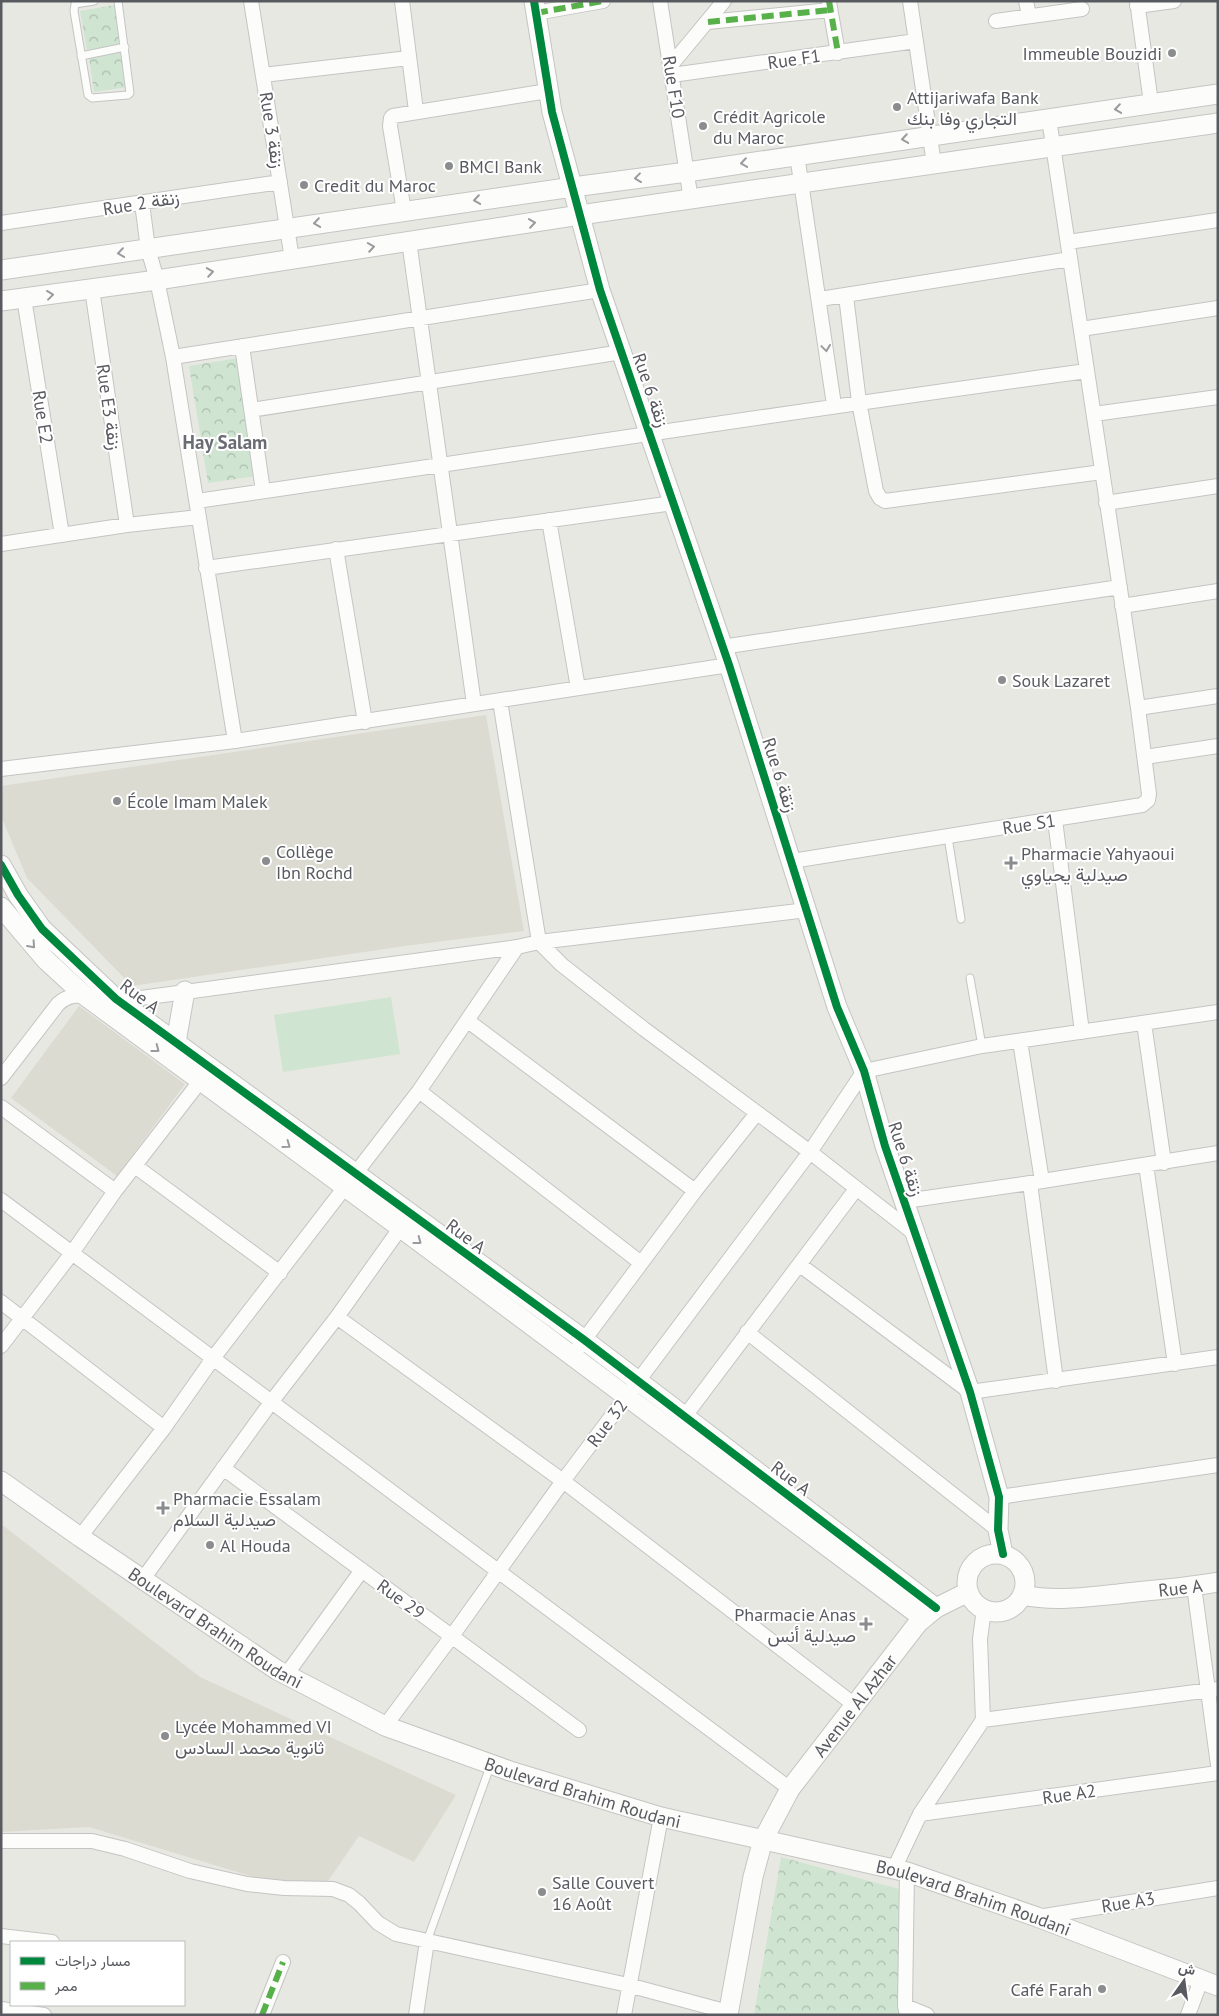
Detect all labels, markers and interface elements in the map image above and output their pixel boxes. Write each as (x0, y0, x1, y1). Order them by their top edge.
place label: Immeuble Bouzidi (1023, 42, 1162, 65)
street label: Rue F1 (766, 44, 822, 74)
marker: Immeuble Bouzidi (1166, 47, 1178, 59)
street label: Rue F10 (658, 54, 690, 120)
place label: Attijariwafa Bank التجاري وفا بنك (907, 86, 1039, 134)
street label: Rue 3 زنقة (255, 90, 289, 170)
marker: Attijariwafa Bank التجاري وفا بنك (891, 101, 903, 113)
one-way arrow (1113, 103, 1122, 113)
place label: Crédit Agricole du Maroc (713, 105, 826, 149)
marker: Crédit Agricole du Maroc (697, 120, 709, 132)
one-way arrow (900, 133, 908, 144)
place label: BMCI Bank (459, 155, 542, 178)
one-way arrow (740, 158, 748, 168)
marker: BMCI Bank (443, 160, 455, 172)
one-way arrow (634, 172, 642, 183)
place label: Credit du Maroc (314, 174, 436, 197)
marker: Credit du Maroc (298, 179, 310, 191)
street label: Rue 2 زنقة (101, 186, 181, 220)
one-way arrow (473, 195, 482, 205)
one-way arrow (312, 218, 321, 228)
one-way arrow (527, 218, 536, 228)
one-way arrow (367, 242, 375, 252)
one-way arrow (117, 247, 125, 258)
one-way arrow (206, 267, 215, 277)
one-way arrow (46, 290, 54, 301)
one-way arrow (821, 343, 831, 352)
street label: Rue 6 زنقة (628, 350, 674, 430)
street label: Rue E3 زنقة (92, 362, 126, 452)
street label: Rue E2 (27, 389, 59, 445)
district label: Hay Salam (183, 430, 267, 454)
place label: Souk Lazaret (1012, 669, 1110, 692)
marker: Souk Lazaret (996, 674, 1008, 686)
street label: Rue 6 زنقة (757, 735, 803, 815)
place label: École Imam Malek (127, 790, 268, 813)
marker: École Imam Malek (111, 795, 123, 807)
street label: Rue S1 (1001, 808, 1057, 840)
place label: Collège Ibn Rochd (276, 840, 353, 884)
place label: Pharmacie Yahyaoui صيدلية يحياوي (1021, 842, 1175, 890)
marker: Collège Ibn Rochd (260, 855, 272, 867)
marker: Pharmacie Yahyaoui صيدلية يحياوي (1005, 857, 1017, 869)
one-way arrow (26, 939, 35, 948)
street label: Rue A (115, 974, 165, 1019)
one-way arrow (150, 1043, 159, 1051)
street label: Rue 6 زنقة (883, 1119, 929, 1199)
one-way arrow (281, 1139, 291, 1148)
street label: Rue A (441, 1214, 491, 1259)
one-way arrow (412, 1235, 422, 1244)
street label: Rue 32 (582, 1395, 632, 1451)
street label: Rue A (766, 1456, 816, 1501)
place label: Pharmacie Essalam صيدلية السلام (173, 1487, 321, 1532)
marker: Pharmacie Essalam صيدلية السلام (157, 1502, 169, 1514)
place label: Al Houda (220, 1534, 291, 1557)
marker: Al Houda (204, 1539, 216, 1551)
street label: Boulevard Brahim Roudani (124, 1562, 307, 1693)
street label: Rue A (1157, 1573, 1204, 1601)
street label: Rue 29 (372, 1574, 430, 1624)
place label: Pharmacie Anas صيدلية أنس (734, 1603, 856, 1647)
marker: Pharmacie Anas صيدلية أنس (860, 1618, 872, 1630)
street label: Avenue Al Azhar (808, 1649, 901, 1761)
place label: Lycée Mohammed VI ثانوية محمد السادس (175, 1715, 332, 1759)
marker: Lycée Mohammed VI ثانوية محمد السادس (159, 1730, 171, 1742)
street label: Boulevard Brahim Roudani (481, 1751, 683, 1833)
street label: Rue A2 (1041, 1779, 1097, 1809)
street label: Boulevard Brahim Roudani (874, 1854, 1074, 1940)
place label: Salle Couvert 16 Août (552, 1871, 654, 1915)
marker: Salle Couvert 16 Août (536, 1886, 548, 1898)
street label: Rue A3 (1100, 1886, 1156, 1918)
legend (10, 1941, 185, 2006)
text: مسار دراجات (55, 1951, 131, 1970)
north arrow (1159, 1956, 1209, 2006)
text: ش (1177, 1958, 1198, 1979)
text: ممر (54, 1976, 77, 1995)
place label: Café Farah (1010, 1978, 1092, 2001)
marker: Café Farah (1096, 1983, 1108, 1995)

